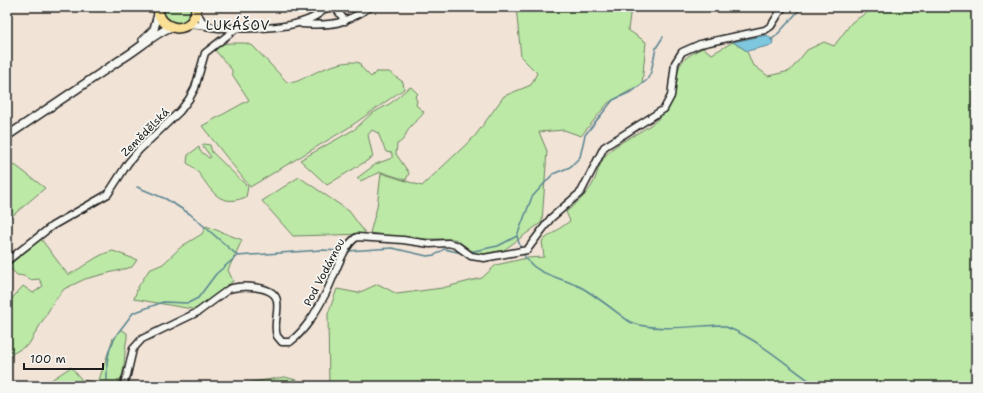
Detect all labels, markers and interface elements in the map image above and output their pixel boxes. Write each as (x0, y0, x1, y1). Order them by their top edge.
district label: LUKÁŠOV (206, 16, 270, 34)
street label: Zemědělská (118, 105, 173, 160)
street label: Pod Vodárnou (300, 236, 349, 309)
scale bar (24, 345, 103, 371)
text: 100 m (30, 351, 66, 367)

